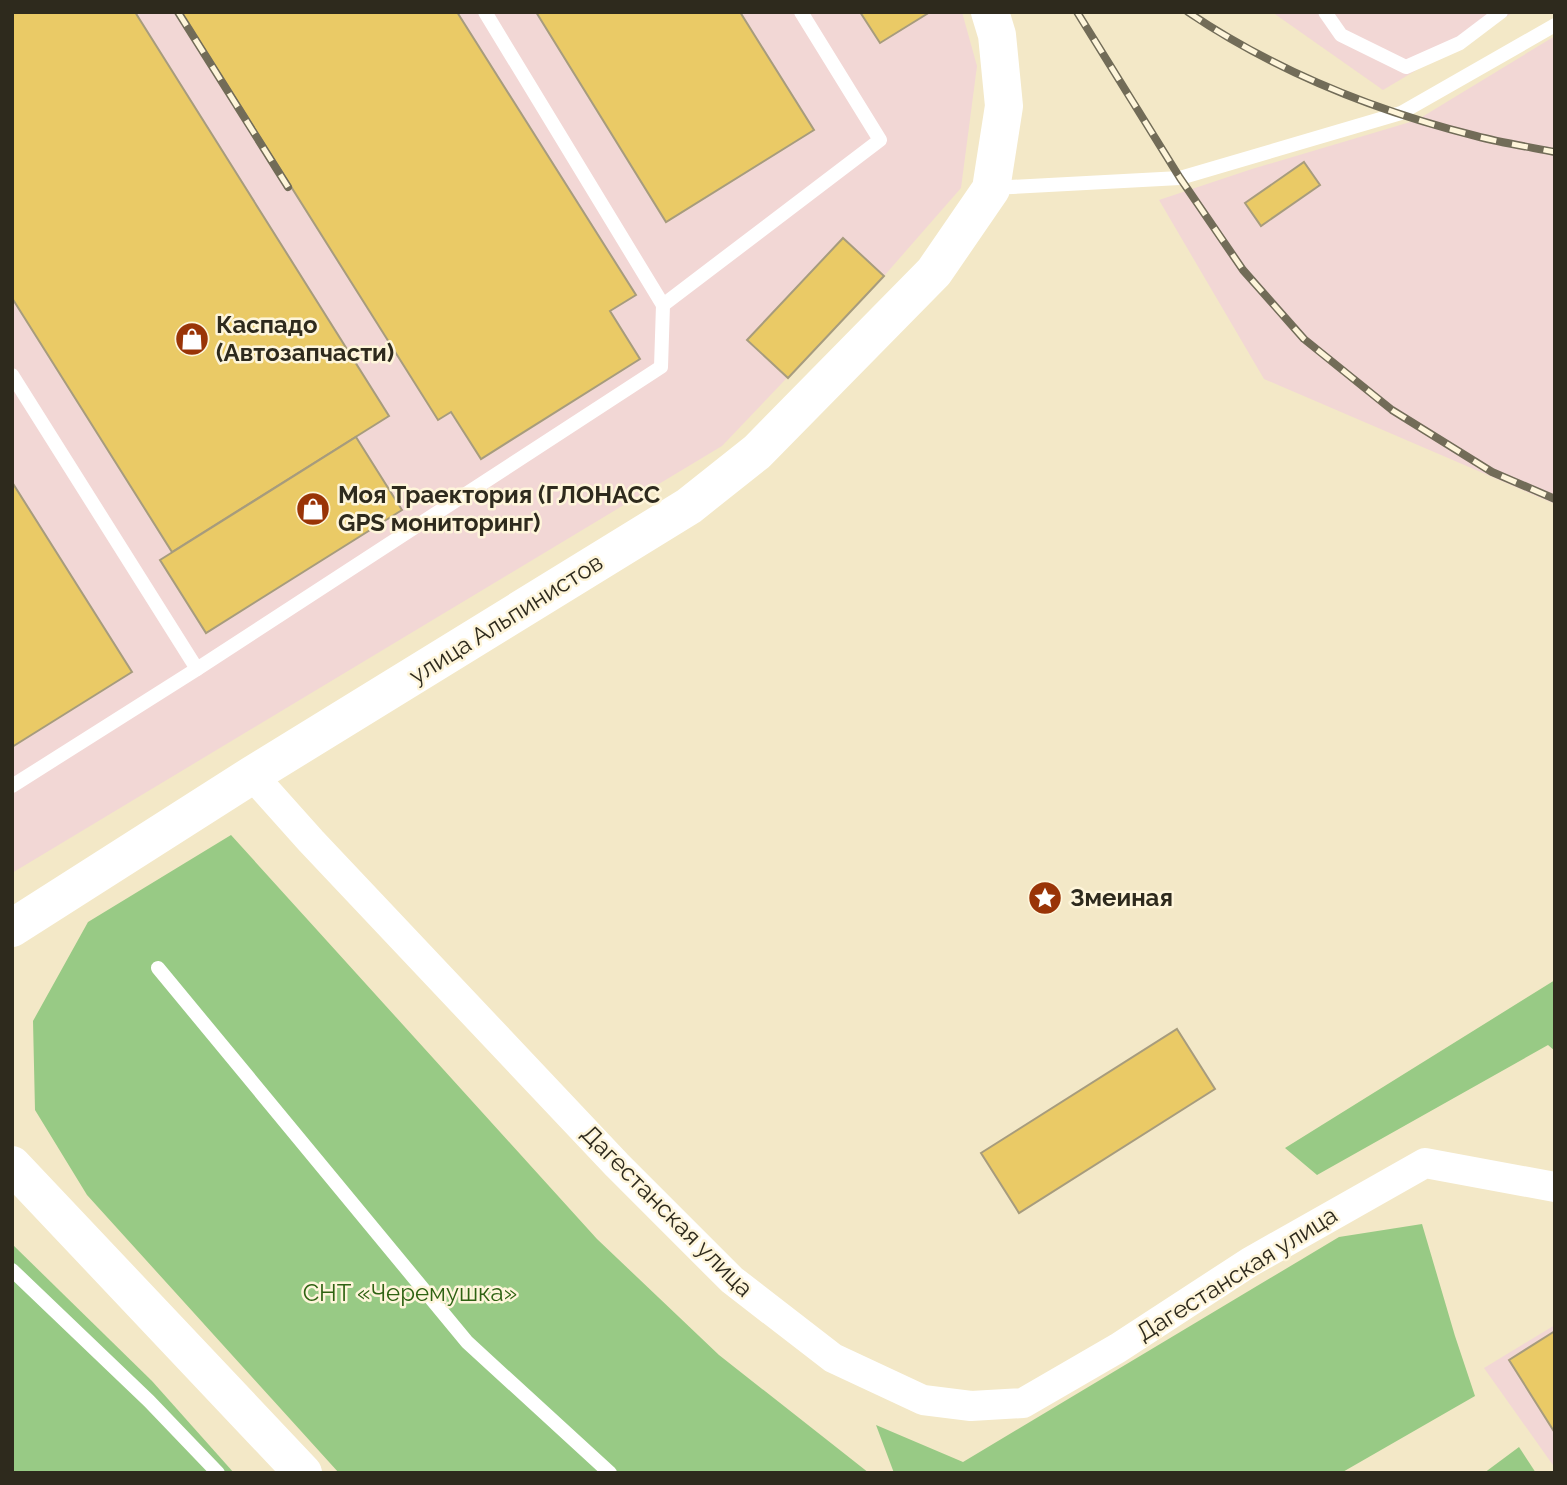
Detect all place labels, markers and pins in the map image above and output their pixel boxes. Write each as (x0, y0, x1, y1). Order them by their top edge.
place label: Каспадо (Автозапчасти) (216, 310, 394, 367)
shop icon: Каспадо (Автозапчасти) (173, 320, 211, 358)
place label: Моя Траектория (ГЛОНАСС GPS мониторинг) (338, 480, 661, 537)
shop icon: Моя Траектория (ГЛОНАСС GPS мониторинг) (294, 490, 332, 528)
place icon: Змеиная (1026, 879, 1064, 917)
place label: Змеиная (1070, 883, 1173, 912)

